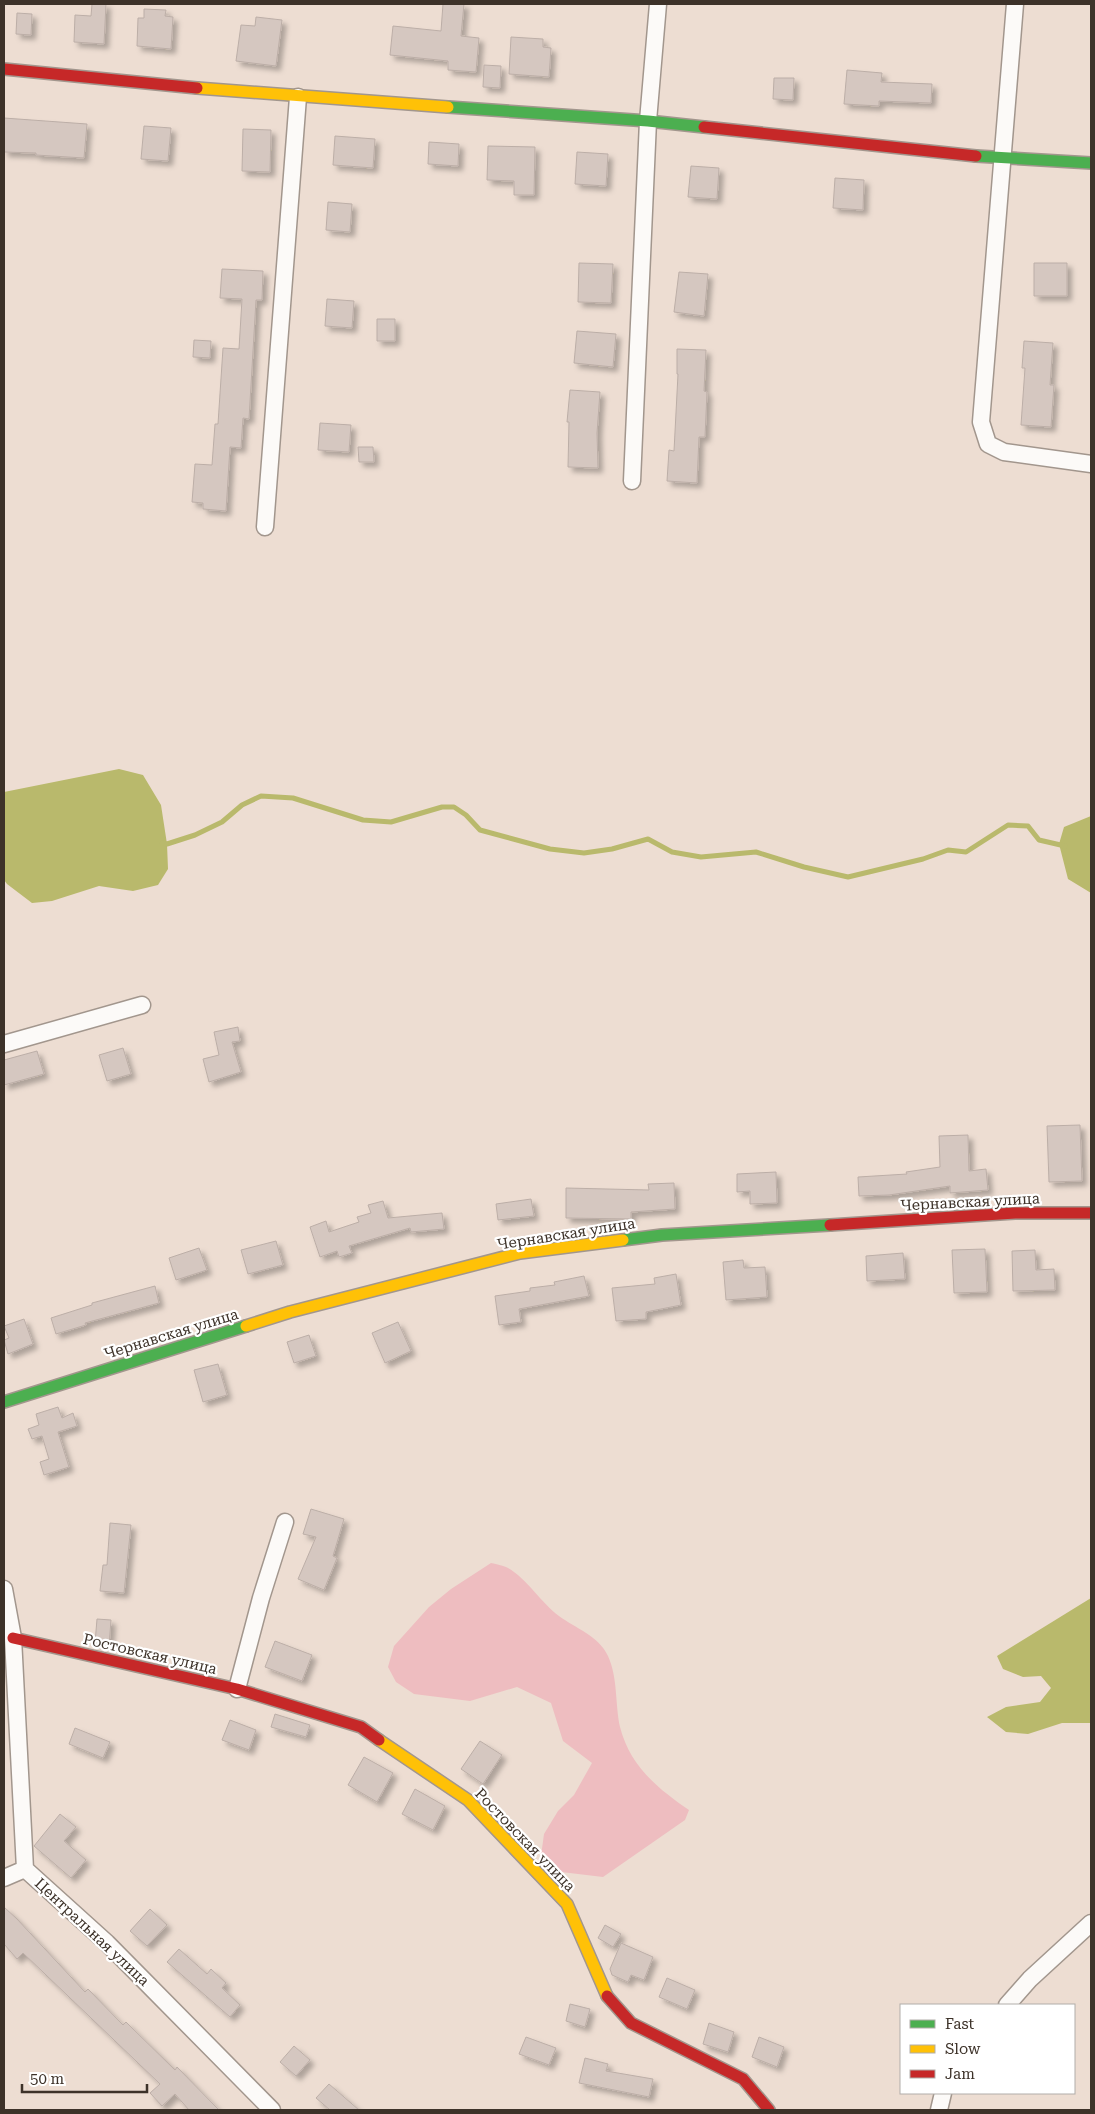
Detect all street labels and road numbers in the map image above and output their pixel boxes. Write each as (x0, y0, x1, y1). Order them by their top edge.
street label: Чернавская улица (900, 1189, 1040, 1215)
street label: Чернавская улица (496, 1214, 636, 1254)
street label: Чернавская улица (102, 1305, 240, 1363)
street label: Ростовская улица (81, 1630, 219, 1678)
street label: Ростовская улица (471, 1785, 579, 1895)
street label: Центральная улица (31, 1874, 153, 1990)

